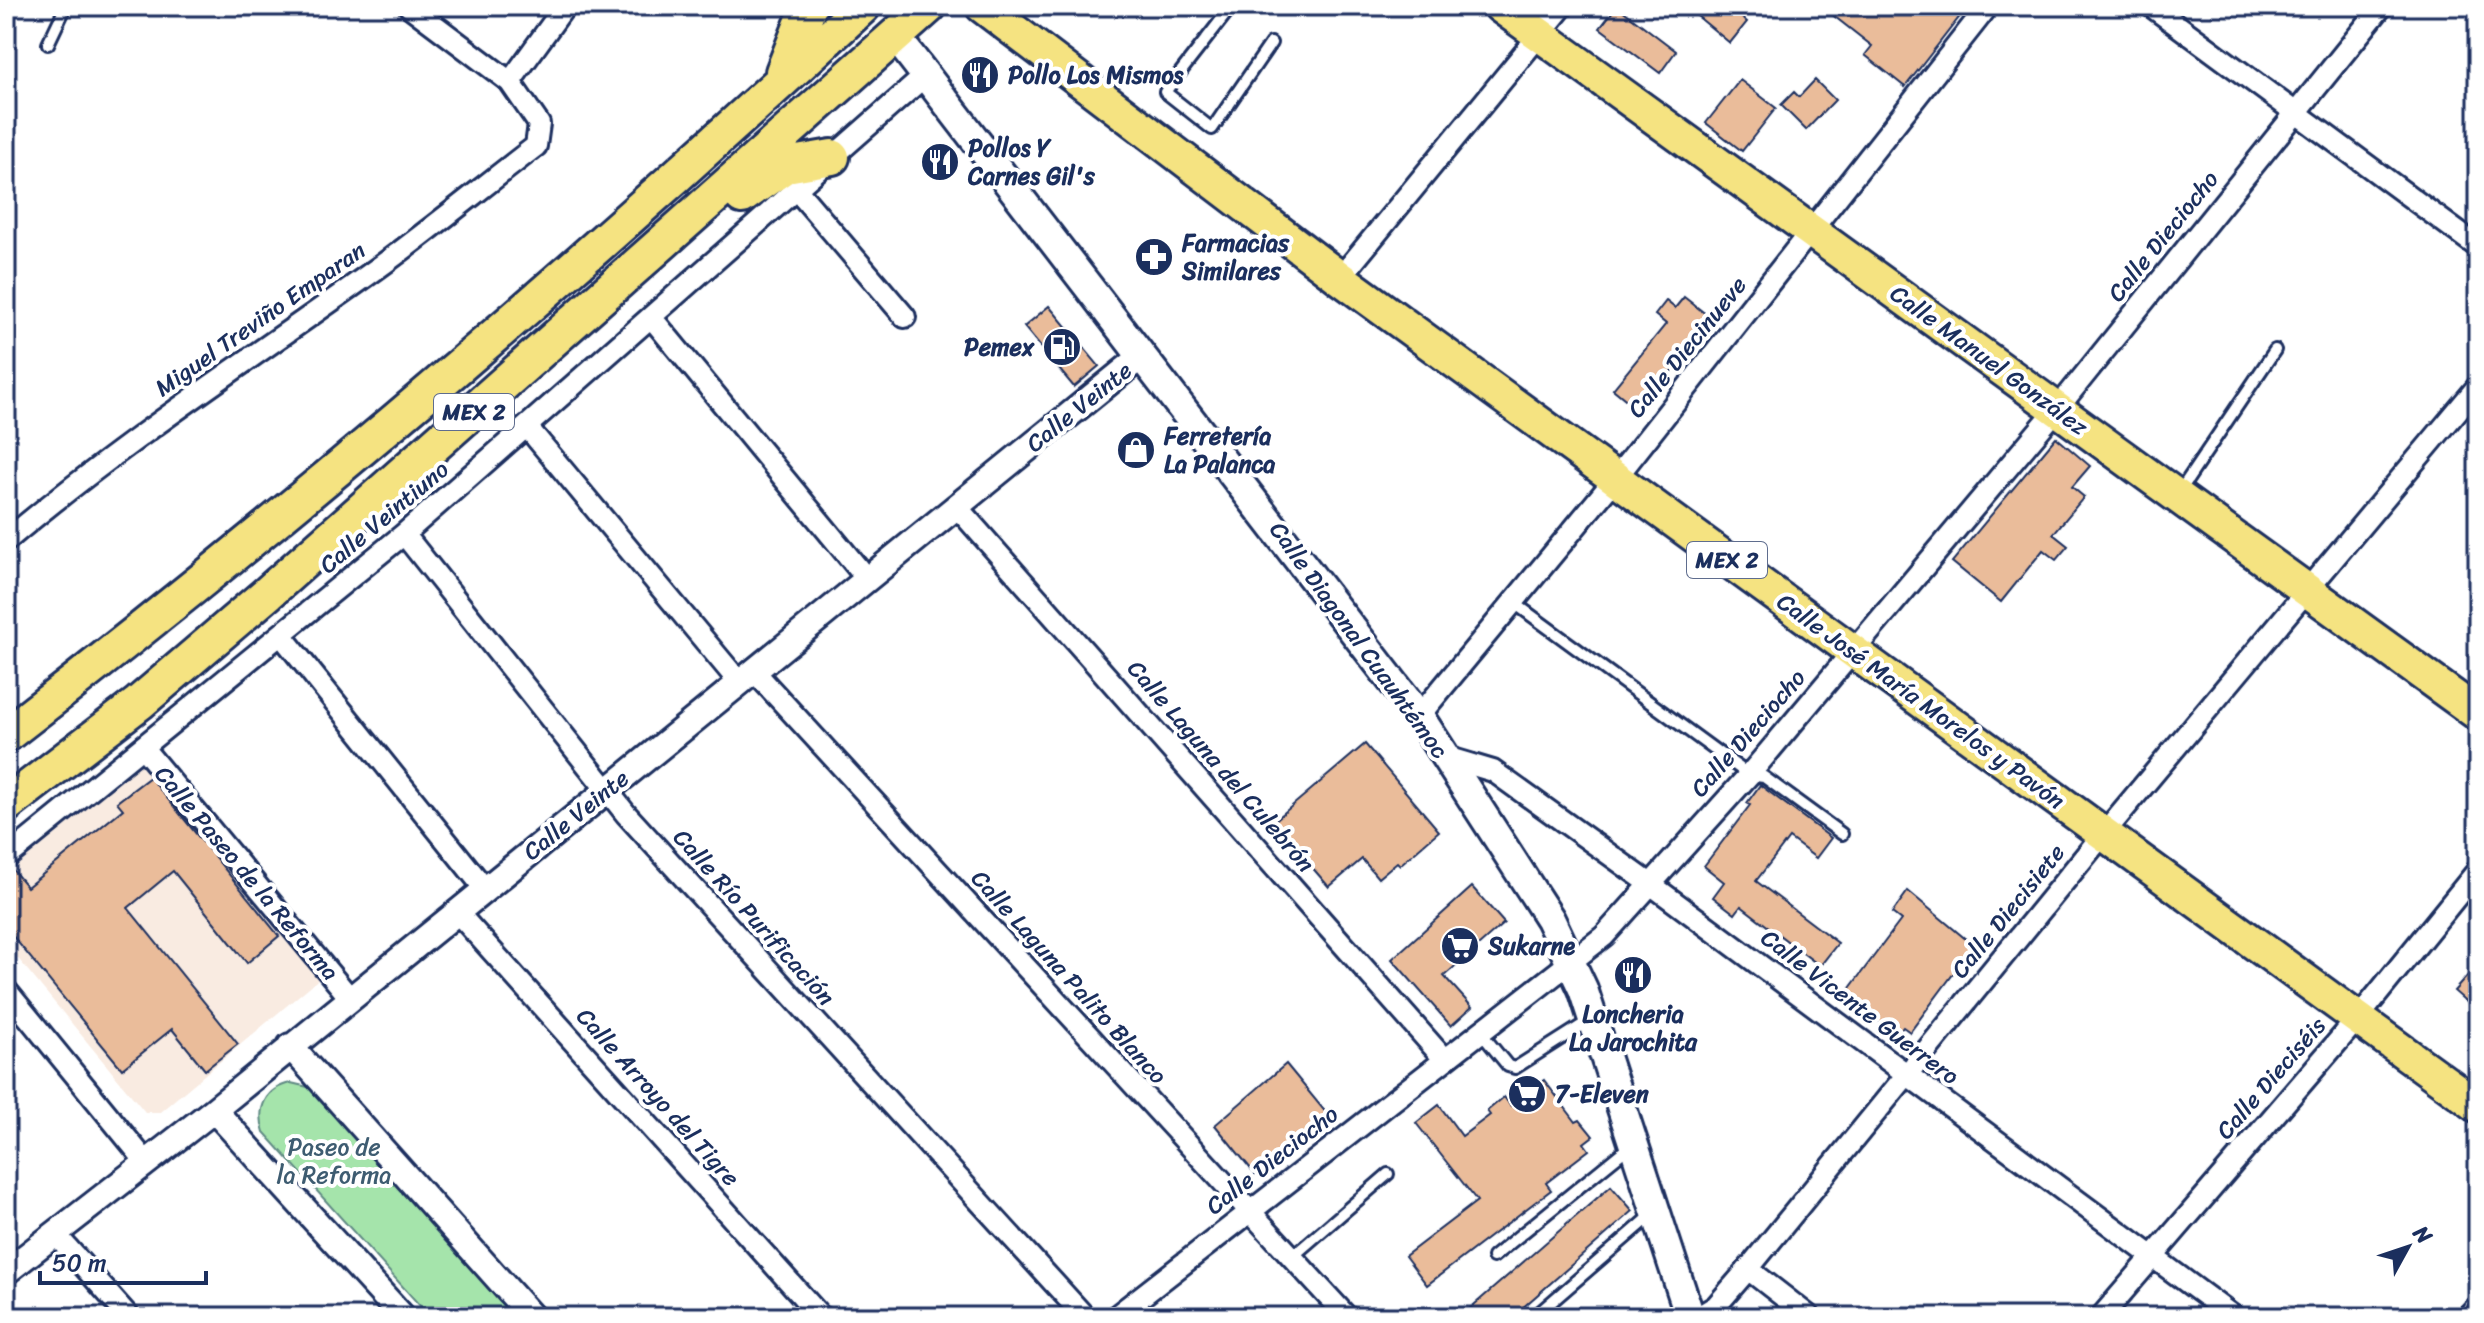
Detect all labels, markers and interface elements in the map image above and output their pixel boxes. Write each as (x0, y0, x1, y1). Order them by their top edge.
restaurant icon: Pollo Los Mismos (959, 54, 1001, 96)
place label: Pollo Los Mismos (1008, 54, 1185, 96)
place label: Pollos Y Carnes Gil's (967, 127, 1096, 197)
restaurant icon: Pollos Y Carnes Gil's (919, 141, 961, 183)
street label: Calle Dieciocho (2096, 161, 2230, 311)
place label: Farmacias Similares (1181, 222, 1290, 292)
street label: Miguel Treviño Emparan (146, 230, 375, 408)
pharmacy icon: Farmacias Similares (1133, 236, 1175, 278)
street label: Calle Diecinueve (1616, 267, 1758, 427)
street label: Calle Manuel González (1881, 273, 2098, 447)
place label: Pemex (964, 326, 1035, 368)
fuel station icon: Pemex (1041, 326, 1083, 368)
street label: Calle Veinte (1016, 351, 1142, 463)
road number: MEX 2 (434, 394, 514, 430)
place label: Ferretería La Palanca (1163, 415, 1275, 485)
shop icon: Ferretería La Palanca (1115, 429, 1157, 471)
street label: Calle Veintiuno (309, 450, 459, 584)
street label: Calle Diagonal Cuauhtémoc (1258, 512, 1460, 768)
road number: MEX 2 (1687, 542, 1767, 578)
street label: Calle José María Morelos y Pavón (1768, 582, 2074, 820)
street label: Calle Laguna del Culebrón (1116, 650, 1326, 882)
street label: Calle Dieciocho (1680, 659, 1816, 807)
street label: Calle Paseo de la Reforma (144, 756, 350, 990)
street label: Calle Veinte (513, 759, 639, 871)
street label: Calle Río Purificación (662, 819, 846, 1016)
street label: Calle Diecisiete (1940, 834, 2076, 988)
street label: Calle Laguna Palito Blanco (960, 860, 1178, 1094)
street label: Calle Vicente Guerrero (1751, 918, 1969, 1096)
supermarket icon: Sukarne (1439, 925, 1481, 967)
place label: Sukarne (1487, 925, 1576, 967)
restaurant icon: Loncheria La Jarochita (1612, 954, 1654, 996)
place label: Loncheria La Jarochita (1569, 993, 1698, 1063)
street label: Calle Arroyo del Tigre (566, 998, 750, 1196)
street label: Calle Dieciséis (2205, 1007, 2337, 1149)
supermarket icon: 7-Eleven (1506, 1073, 1548, 1115)
place label: 7-Eleven (1555, 1073, 1649, 1115)
street label: Calle Dieciocho (1196, 1094, 1348, 1226)
park label: Paseo de la Reforma (277, 1126, 391, 1196)
north arrow (2368, 1207, 2448, 1287)
text: N (2402, 1215, 2443, 1253)
scale bar (40, 1235, 206, 1285)
text: 50 m (52, 1242, 107, 1284)

